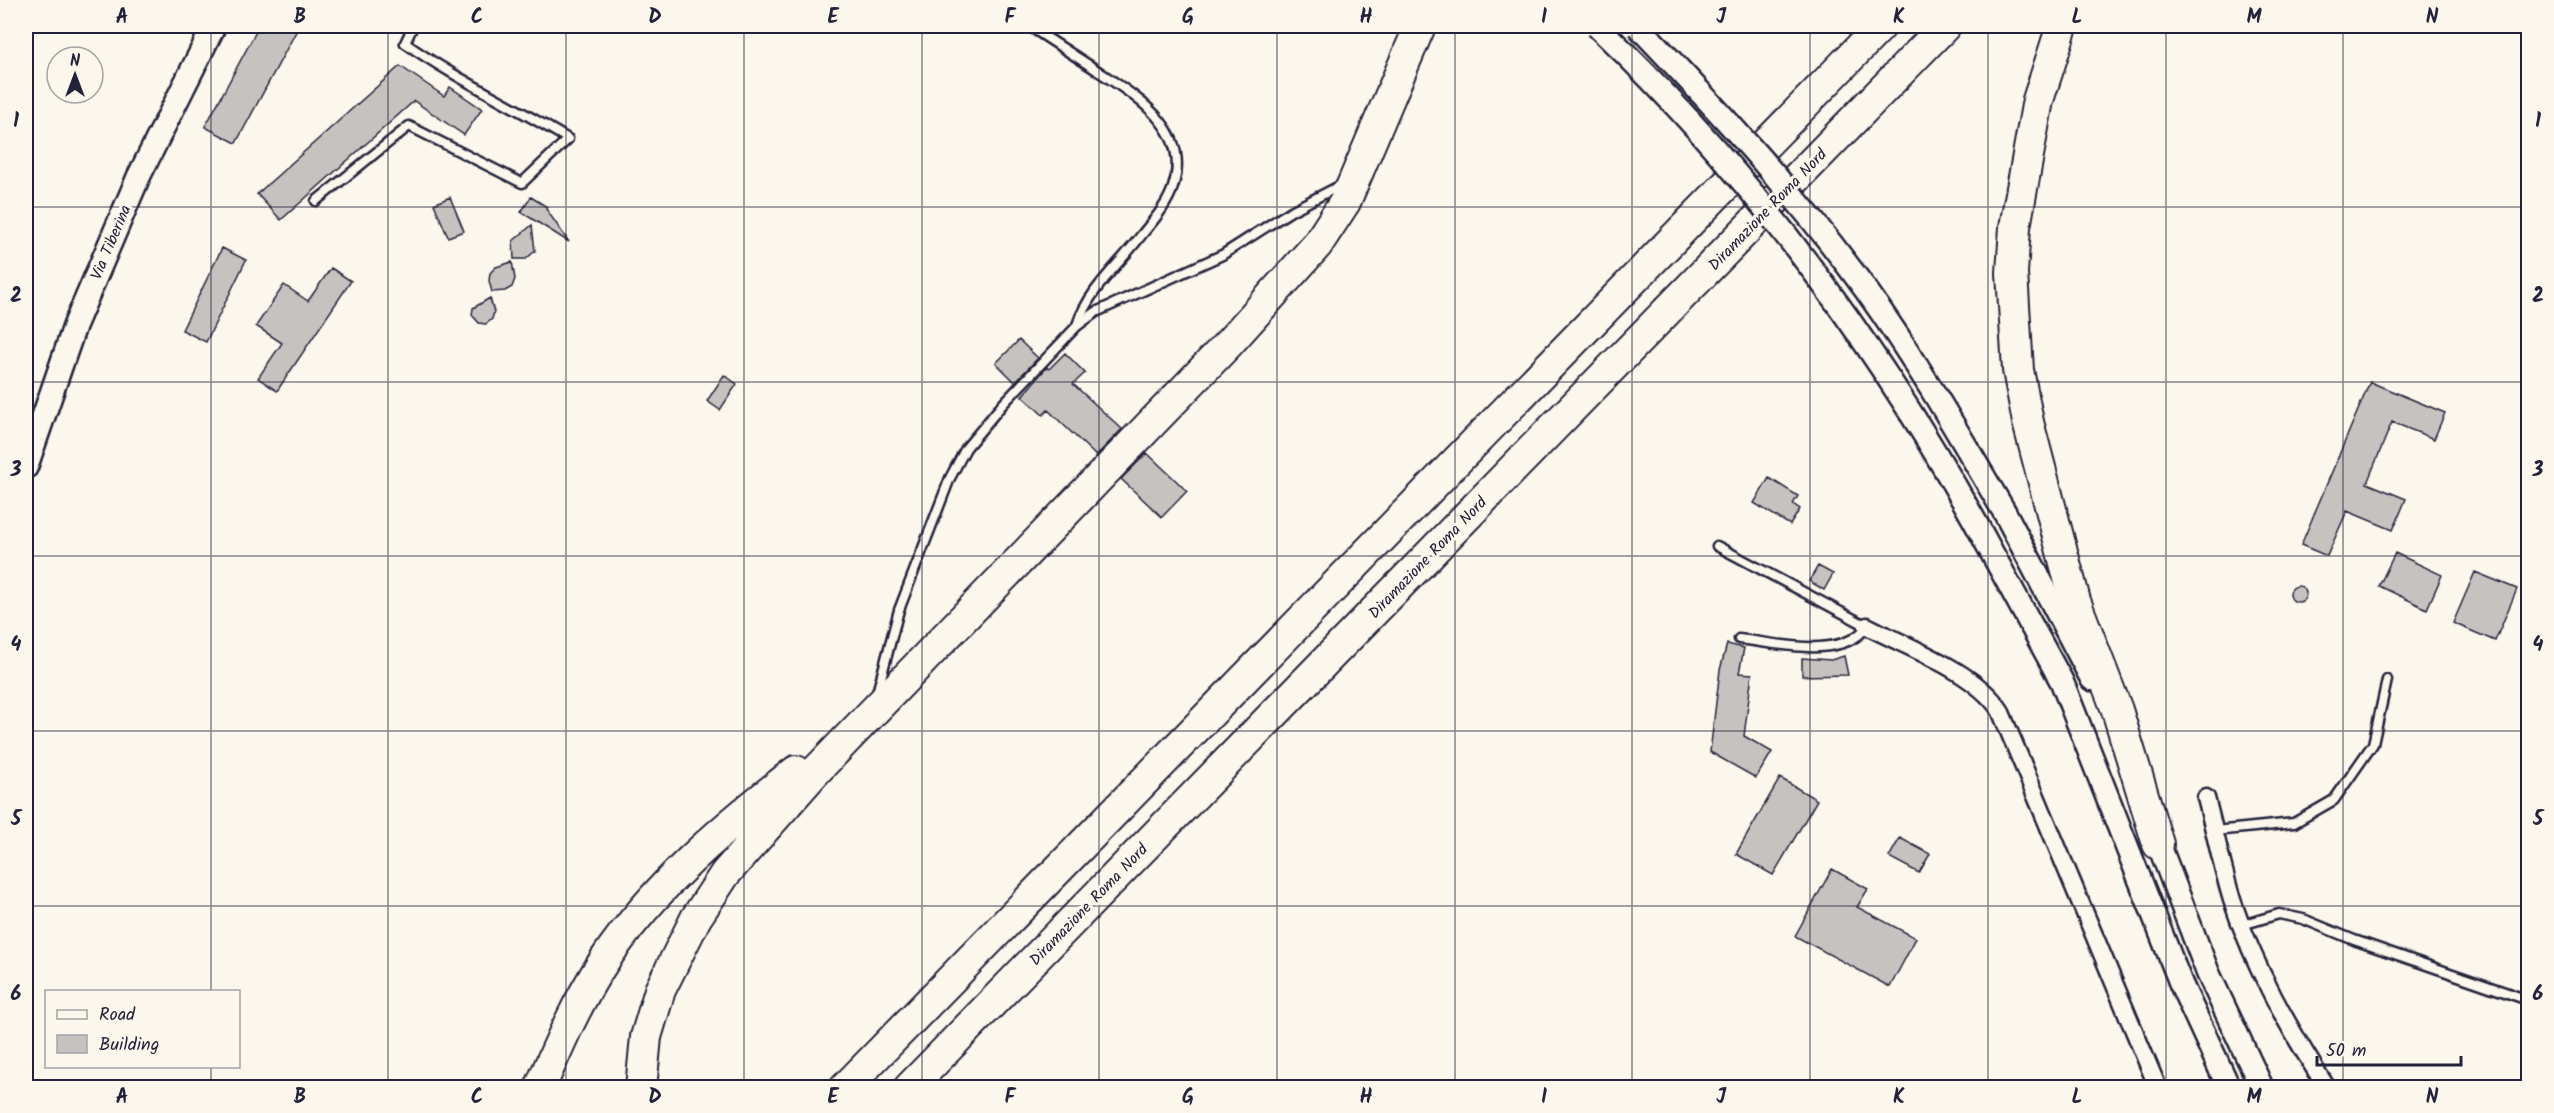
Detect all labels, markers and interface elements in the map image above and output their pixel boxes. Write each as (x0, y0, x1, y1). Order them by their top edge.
text: A (116, 2, 128, 34)
text: B (294, 2, 306, 34)
text: C (471, 2, 483, 34)
text: D (648, 2, 662, 34)
text: E (827, 2, 839, 34)
text: F (1005, 2, 1017, 34)
text: G (1182, 2, 1194, 34)
text: H (1359, 2, 1373, 34)
text: I (1541, 2, 1547, 34)
text: J (1716, 2, 1727, 34)
text: K (1893, 2, 1905, 34)
text: L (2072, 2, 2082, 34)
text: M (2246, 2, 2262, 34)
text: N (2426, 2, 2439, 34)
north arrow (45, 45, 105, 105)
text: N (70, 49, 80, 74)
text: 1 (13, 106, 19, 138)
text: 1 (2535, 106, 2541, 138)
street label: Diramazione Roma Nord (1703, 142, 1834, 277)
street label: Via Tiberina (84, 201, 138, 284)
text: 2 (10, 281, 22, 313)
text: 2 (2532, 281, 2544, 313)
text: 3 (10, 455, 22, 487)
text: 3 (2532, 455, 2544, 487)
street label: Diramazione Roma Nord (1363, 490, 1494, 625)
text: 4 (11, 630, 22, 662)
text: 4 (2533, 630, 2544, 662)
text: 5 (10, 804, 23, 836)
text: 5 (2532, 804, 2545, 836)
street label: Diramazione Roma Nord (1024, 837, 1155, 972)
text: 6 (11, 979, 22, 1011)
text: 6 (2533, 979, 2544, 1011)
legend (45, 990, 240, 1068)
text: Road (99, 1001, 136, 1030)
scale bar (2317, 1029, 2461, 1067)
text: Building (99, 1031, 159, 1060)
text: 50 m (2326, 1037, 2366, 1066)
text: A (116, 1082, 128, 1113)
text: B (294, 1082, 306, 1113)
text: C (471, 1082, 483, 1113)
text: D (648, 1082, 662, 1113)
text: E (827, 1082, 839, 1113)
text: F (1005, 1082, 1017, 1113)
text: G (1182, 1082, 1194, 1113)
text: H (1359, 1082, 1373, 1113)
text: I (1541, 1082, 1547, 1113)
text: J (1716, 1082, 1727, 1113)
text: K (1893, 1082, 1905, 1113)
text: L (2072, 1082, 2082, 1113)
text: M (2246, 1082, 2262, 1113)
text: N (2426, 1082, 2439, 1113)

